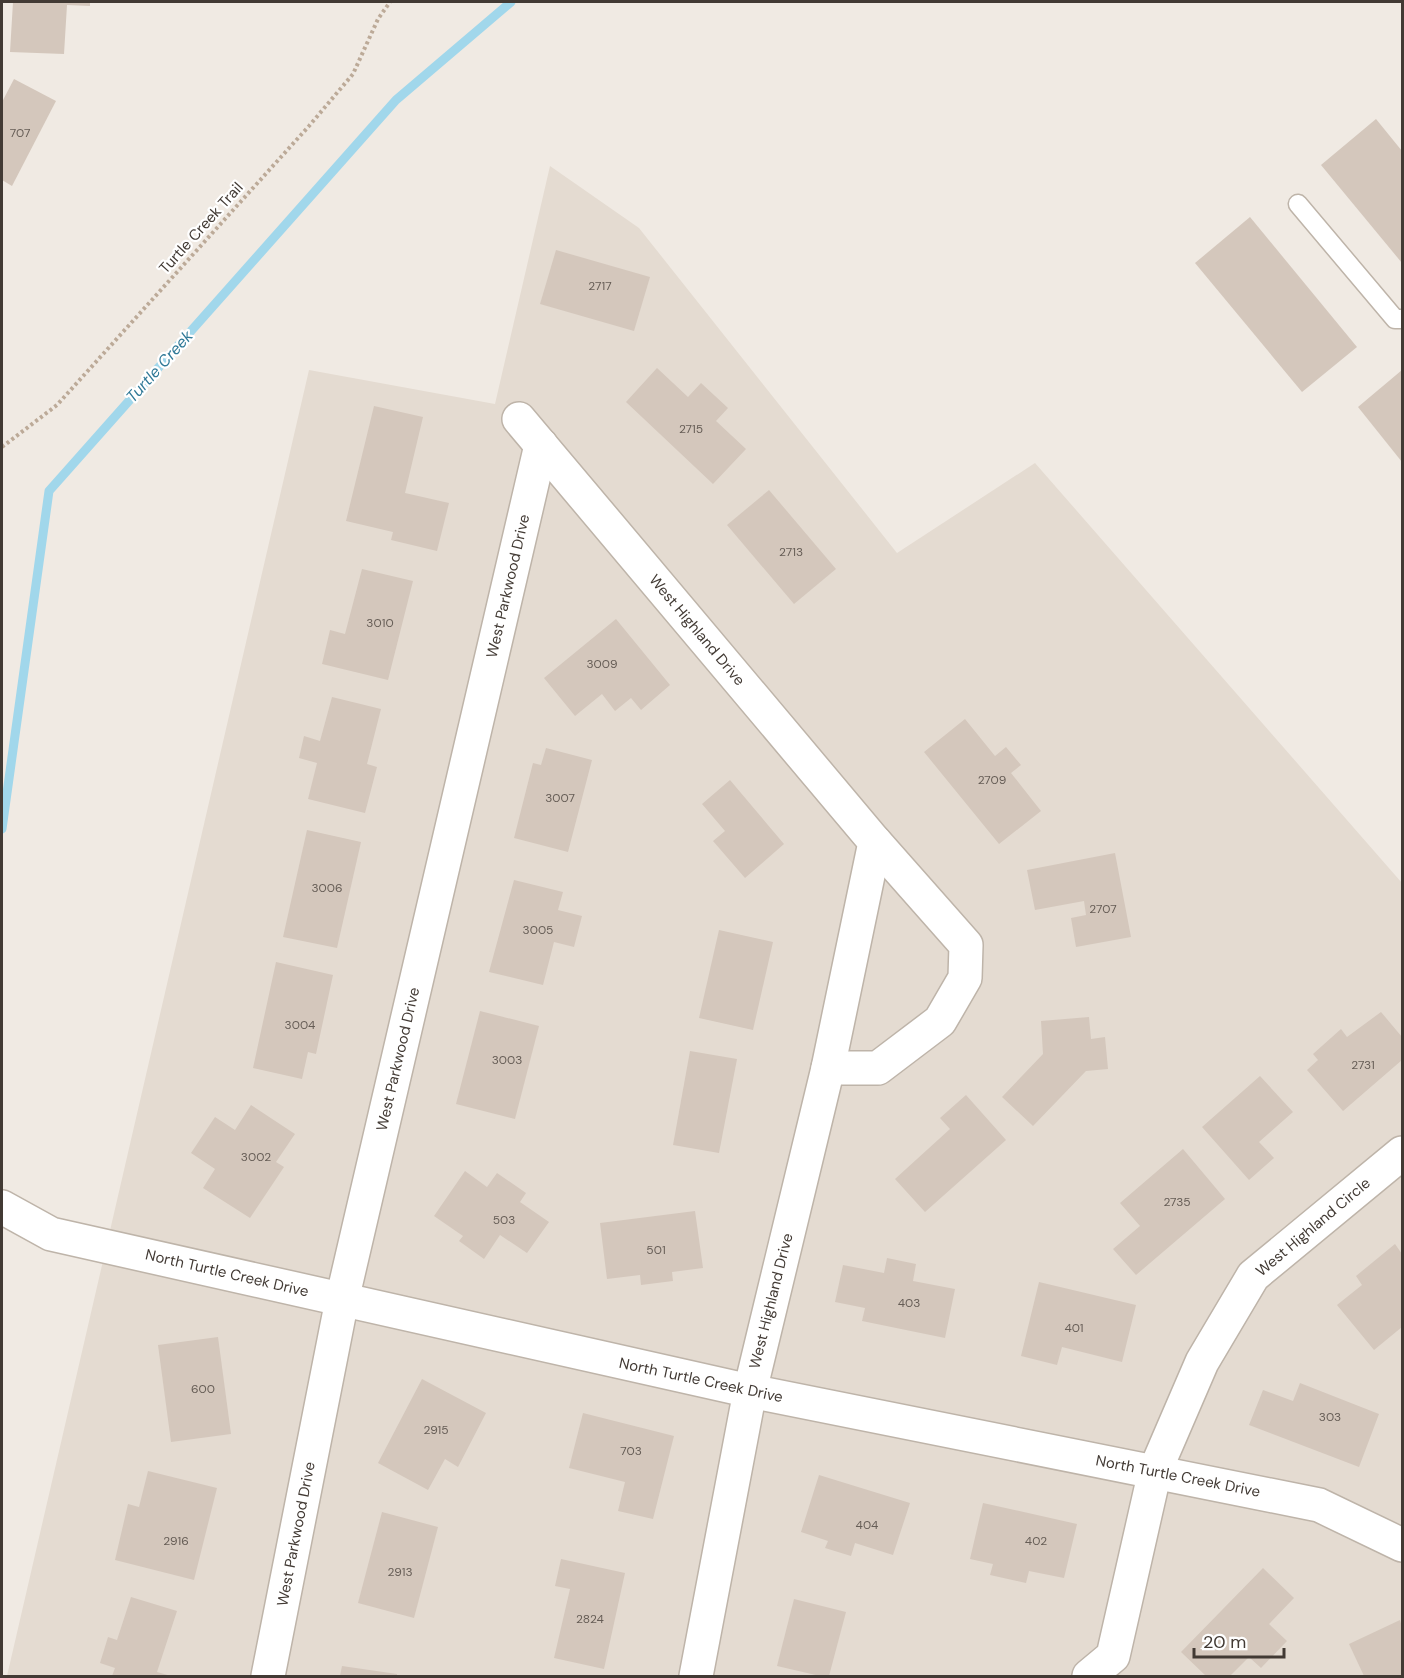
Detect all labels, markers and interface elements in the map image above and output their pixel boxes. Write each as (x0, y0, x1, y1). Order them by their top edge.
house number: 707 (10, 125, 30, 141)
street label: Turtle Creek Trail (155, 178, 247, 278)
house number: 2717 (588, 278, 612, 294)
water label: Turtle Creek (121, 325, 198, 407)
house number: 2715 (679, 421, 703, 437)
street label: West Parkwood Drive (482, 512, 534, 660)
house number: 2713 (779, 544, 803, 560)
street label: West Highland Drive (645, 570, 749, 690)
house number: 3010 (366, 615, 394, 631)
house number: 3009 (586, 656, 618, 672)
house number: 2709 (978, 772, 1006, 788)
house number: 3007 (545, 790, 575, 806)
house number: 3006 (311, 880, 343, 896)
house number: 2707 (1089, 901, 1117, 917)
house number: 3005 (523, 922, 553, 938)
street label: West Parkwood Drive (372, 985, 424, 1133)
house number: 3004 (285, 1017, 315, 1033)
house number: 3003 (492, 1052, 522, 1068)
house number: 2731 (1351, 1057, 1375, 1073)
house number: 3002 (241, 1149, 271, 1165)
street label: West Highland Circle (1252, 1173, 1374, 1281)
house number: 2735 (1163, 1194, 1191, 1210)
house number: 503 (493, 1212, 515, 1228)
street label: West Highland Drive (744, 1231, 798, 1371)
house number: 501 (646, 1242, 666, 1258)
street label: North Turtle Creek Drive (143, 1244, 311, 1302)
house number: 403 (898, 1295, 920, 1311)
house number: 401 (1064, 1320, 1084, 1336)
street label: North Turtle Creek Drive (617, 1353, 785, 1407)
house number: 600 (191, 1381, 215, 1397)
house number: 303 (1319, 1409, 1341, 1425)
house number: 2915 (423, 1422, 449, 1438)
house number: 703 (620, 1443, 642, 1459)
street label: North Turtle Creek Drive (1094, 1450, 1262, 1502)
street label: West Parkwood Drive (272, 1460, 320, 1608)
house number: 404 (856, 1517, 878, 1533)
house number: 2916 (163, 1533, 189, 1549)
house number: 402 (1025, 1533, 1047, 1549)
house number: 2913 (388, 1564, 412, 1580)
house number: 2824 (576, 1611, 604, 1627)
scale bar (1194, 1621, 1284, 1659)
text: 20 m (1203, 1630, 1246, 1654)

